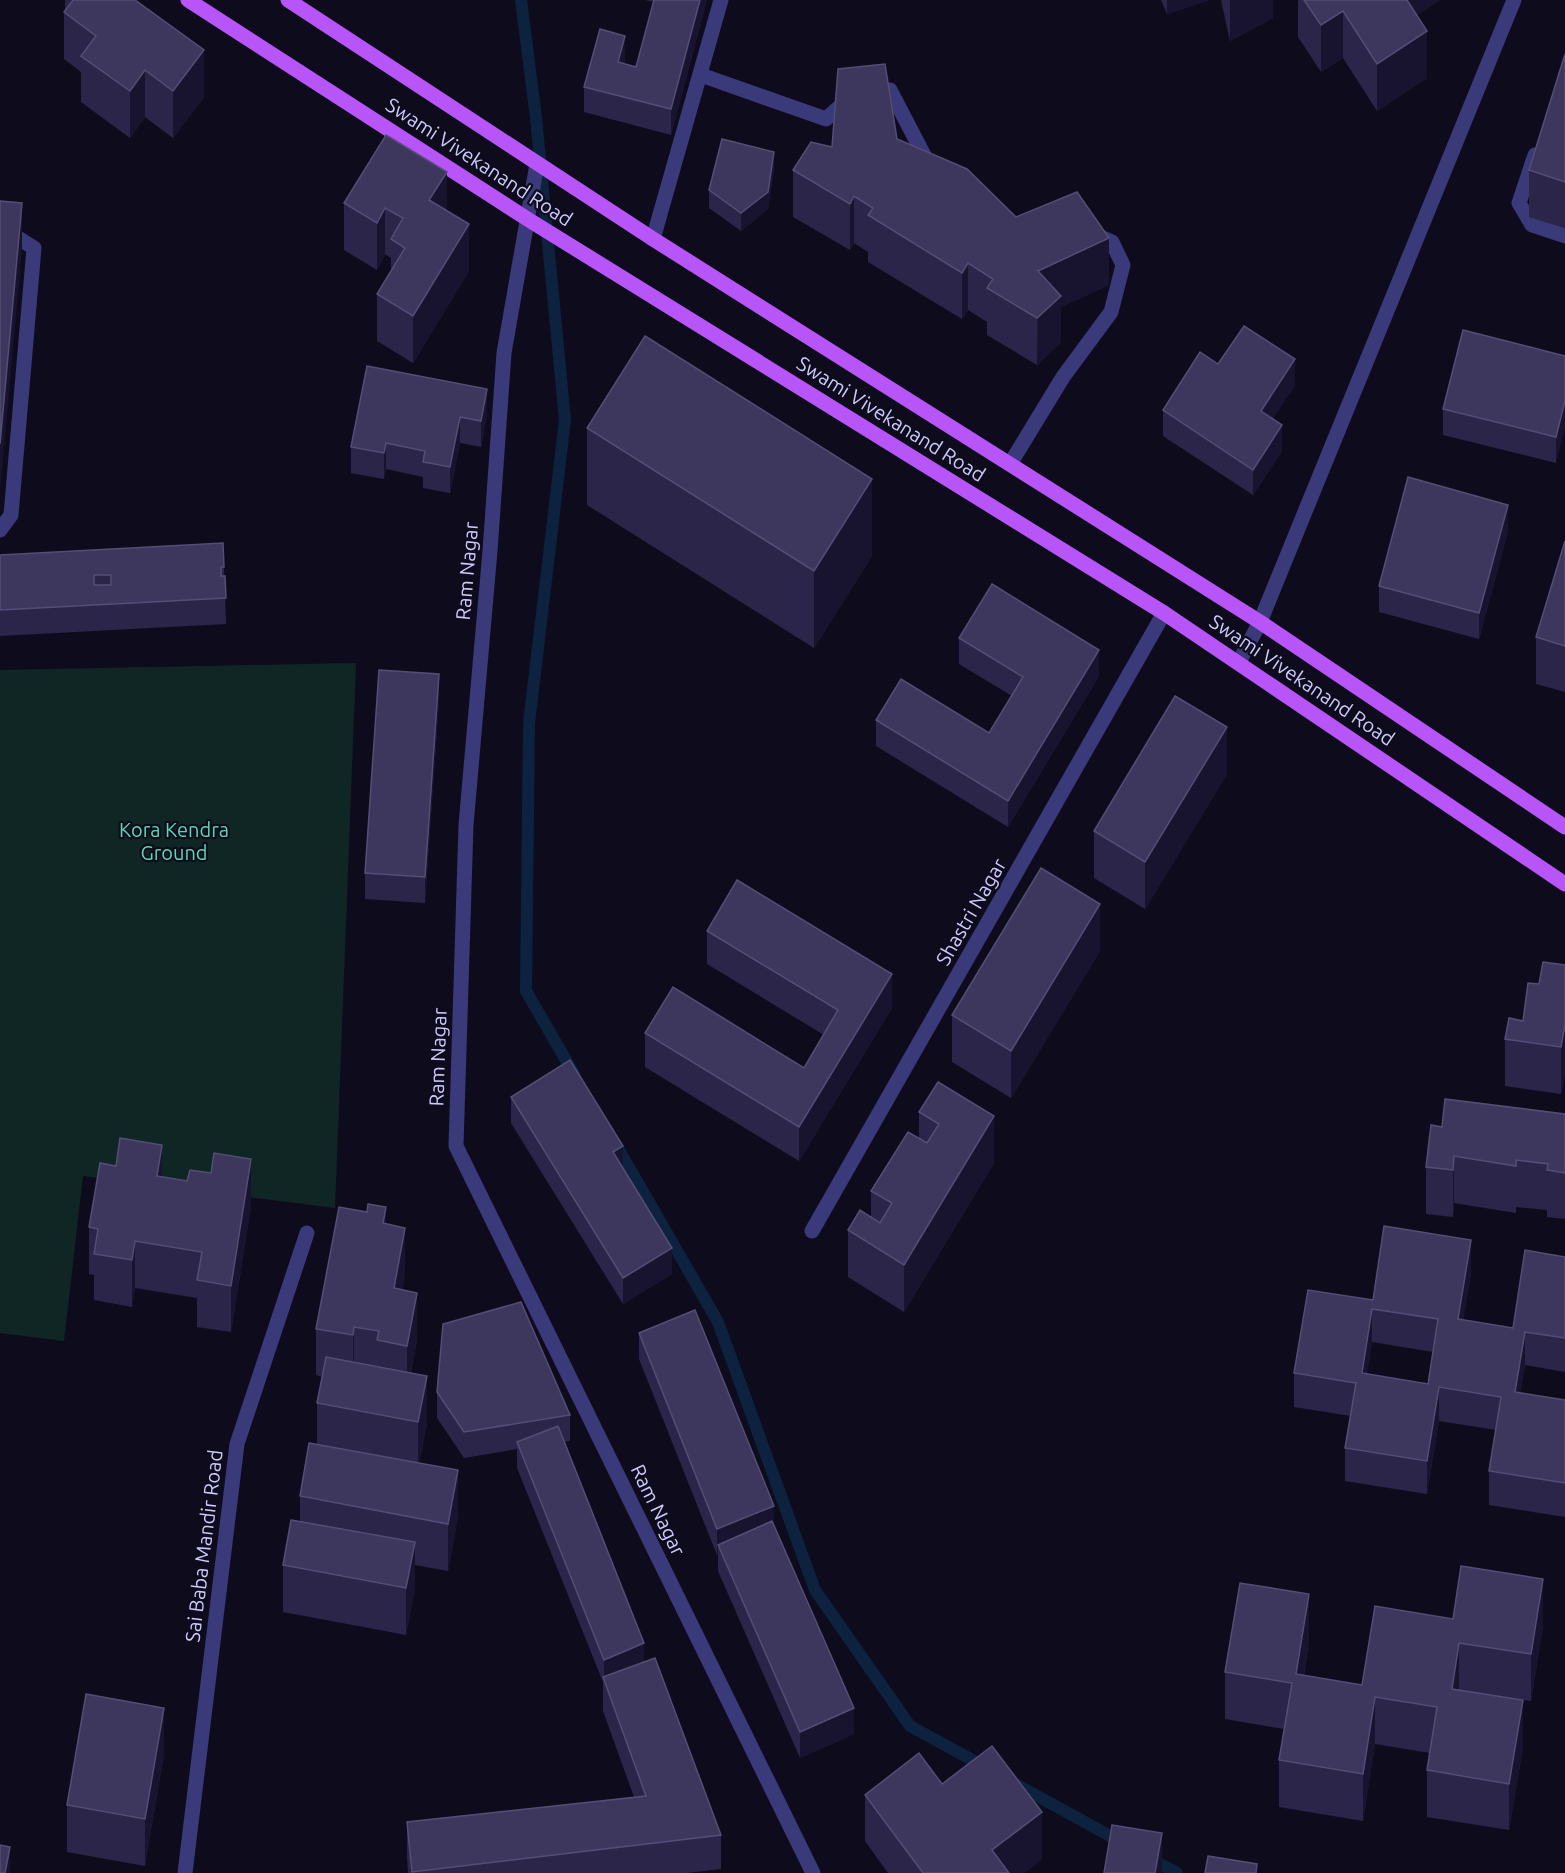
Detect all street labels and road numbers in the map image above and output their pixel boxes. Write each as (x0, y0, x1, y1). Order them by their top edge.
street label: Swami Vivekanand Road (382, 93, 577, 231)
street label: Swami Vivekanand Road (793, 351, 990, 486)
street label: Ram Nagar (451, 520, 482, 621)
street label: Swami Vivekanand Road (1206, 609, 1399, 750)
street label: Shastri Nagar (931, 854, 1011, 969)
street label: Ram Nagar (424, 1007, 451, 1107)
street label: Sai Baba Mandir Road (180, 1448, 227, 1643)
street label: Ram Nagar (627, 1460, 691, 1559)

